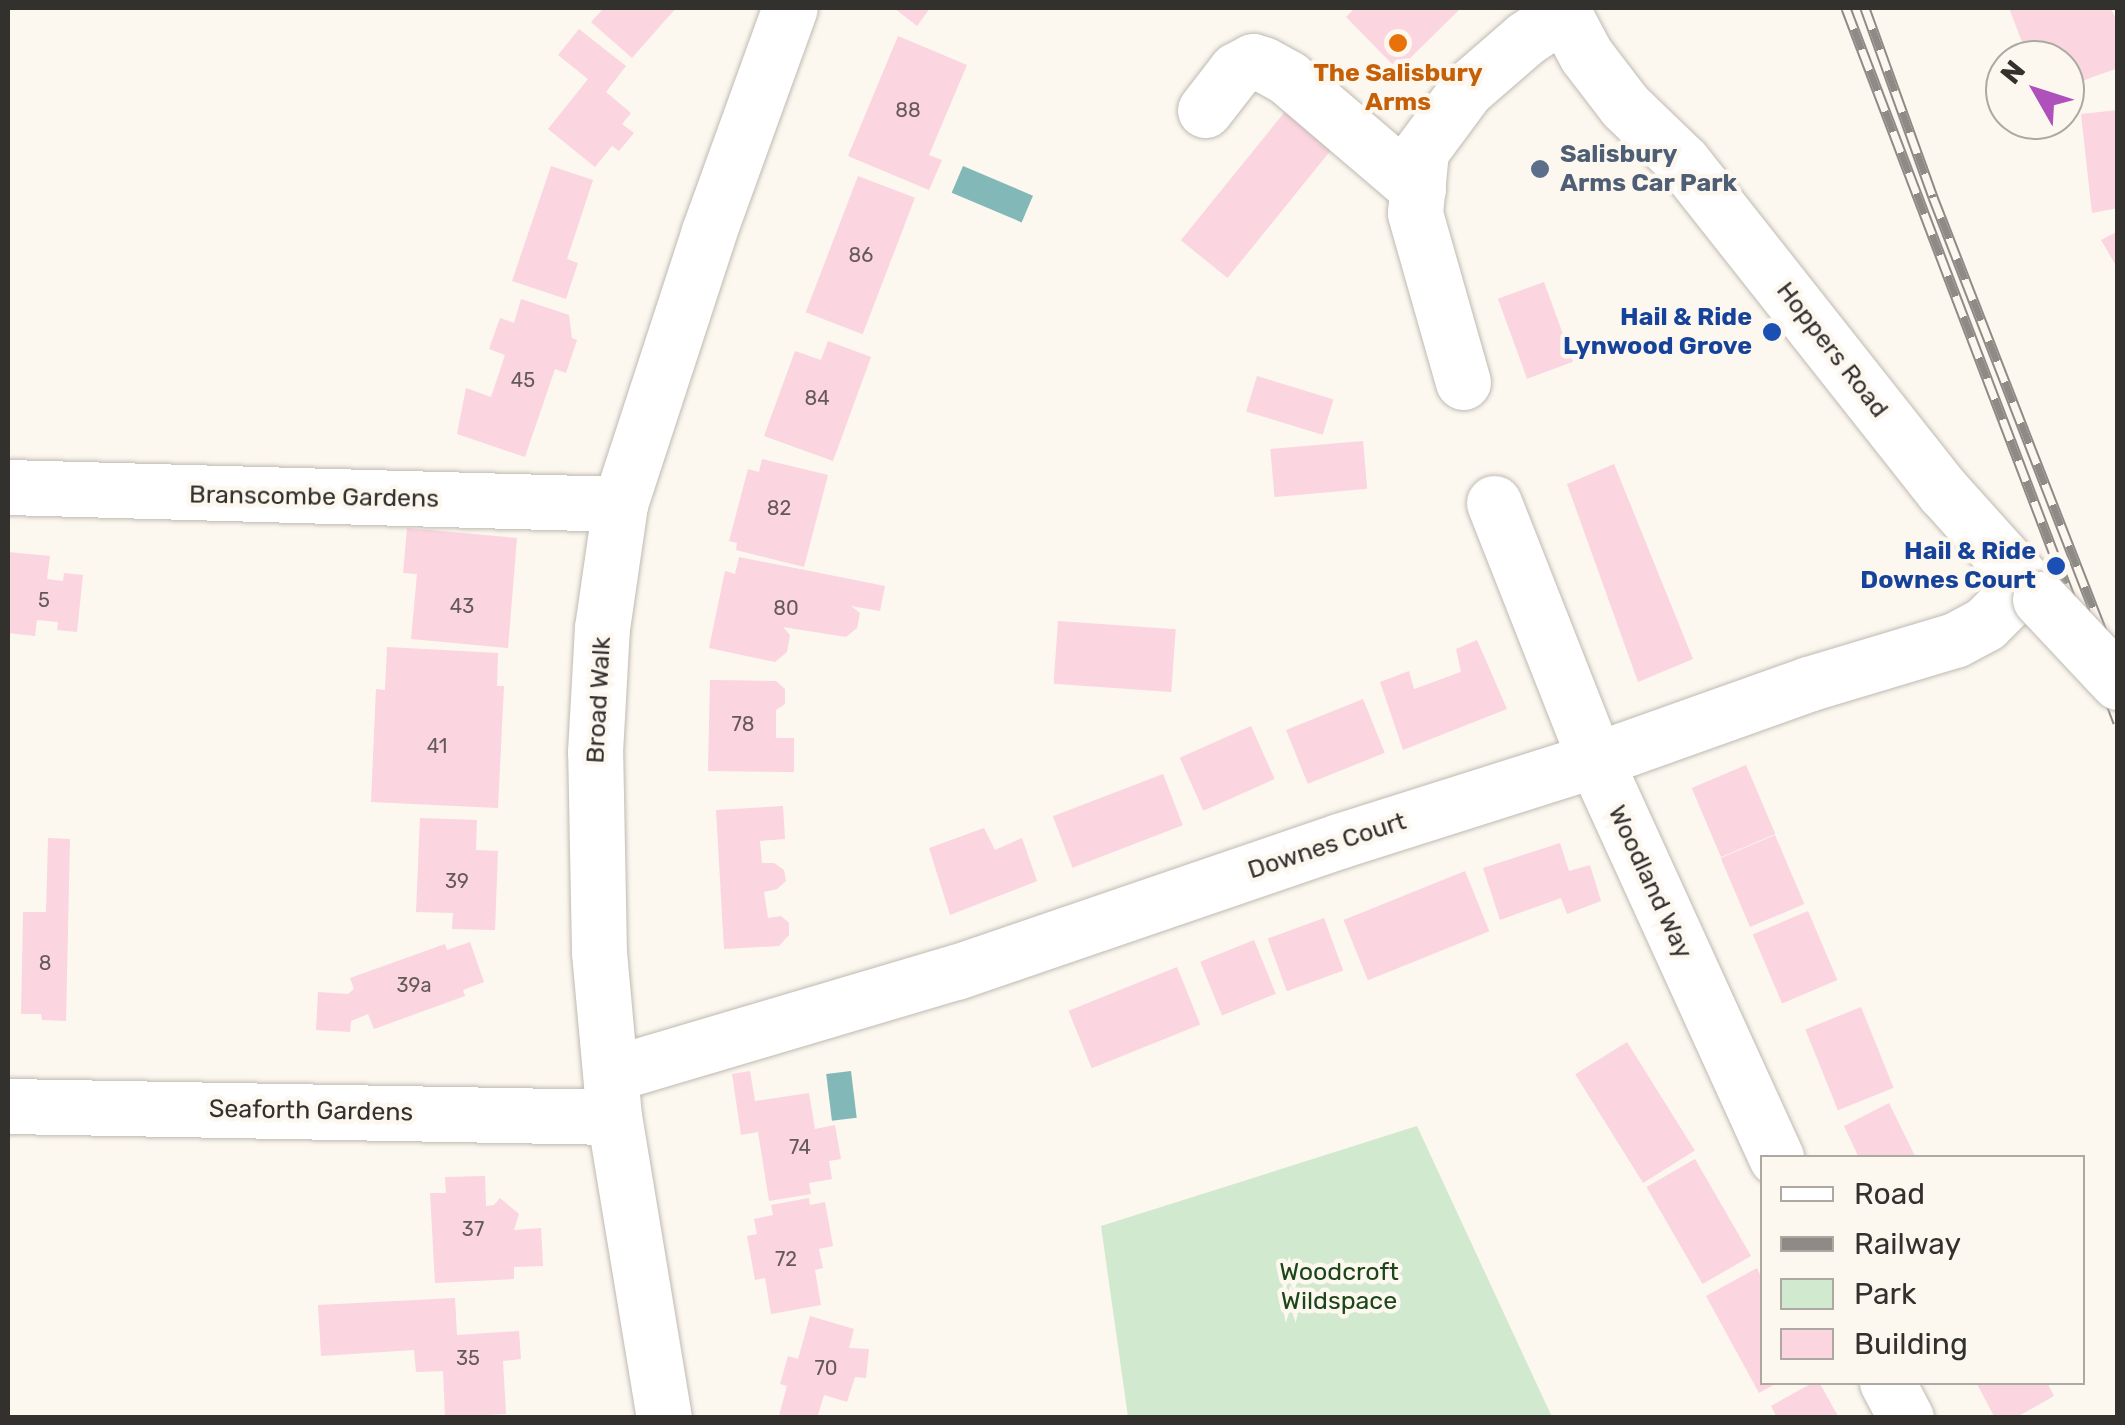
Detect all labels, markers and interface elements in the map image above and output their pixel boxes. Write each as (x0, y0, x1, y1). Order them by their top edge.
marker: The Salisbury Arms (1387, 32, 1409, 54)
north arrow (1985, 40, 2085, 140)
text: N (1994, 54, 2032, 90)
place label: The Salisbury Arms (1313, 59, 1483, 118)
house number: 88 (895, 98, 921, 122)
place label: Salisbury Arms Car Park (1560, 140, 1738, 199)
marker: Salisbury Arms Car Park (1529, 158, 1551, 180)
house number: 86 (849, 243, 873, 267)
street label: Hoppers Road (1770, 276, 1894, 424)
place label: Hail & Ride Lynwood Grove (1563, 303, 1752, 362)
marker: Hail & Ride Lynwood Grove (1761, 321, 1783, 343)
house number: 45 (511, 368, 535, 392)
house number: 84 (804, 386, 830, 410)
street label: Branscombe Gardens (189, 480, 439, 514)
house number: 82 (767, 496, 791, 520)
place label: Hail & Ride Downes Court (1860, 537, 2036, 596)
marker: Hail & Ride Downes Court (2045, 555, 2067, 577)
house number: 5 (38, 588, 50, 612)
house number: 43 (450, 594, 474, 618)
house number: 80 (773, 596, 799, 620)
street label: Broad Walk (581, 636, 617, 764)
house number: 78 (732, 712, 754, 736)
house number: 41 (427, 734, 447, 758)
street label: Woodland Way (1601, 800, 1699, 964)
street label: Downes Court (1244, 806, 1410, 886)
house number: 39 (445, 869, 469, 893)
house number: 8 (39, 951, 51, 975)
house number: 39a (397, 973, 431, 997)
street label: Seaforth Gardens (209, 1094, 413, 1128)
house number: 74 (789, 1135, 811, 1159)
legend (1760, 1155, 2085, 1385)
text: Road (1854, 1176, 1925, 1212)
house number: 37 (462, 1217, 484, 1241)
text: Railway (1854, 1226, 1961, 1262)
house number: 72 (775, 1247, 797, 1271)
park label: Woodcroft Wildspace (1279, 1258, 1399, 1317)
text: Park (1854, 1276, 1916, 1312)
text: Building (1854, 1326, 1968, 1362)
house number: 35 (456, 1346, 480, 1370)
house number: 70 (815, 1356, 837, 1380)

